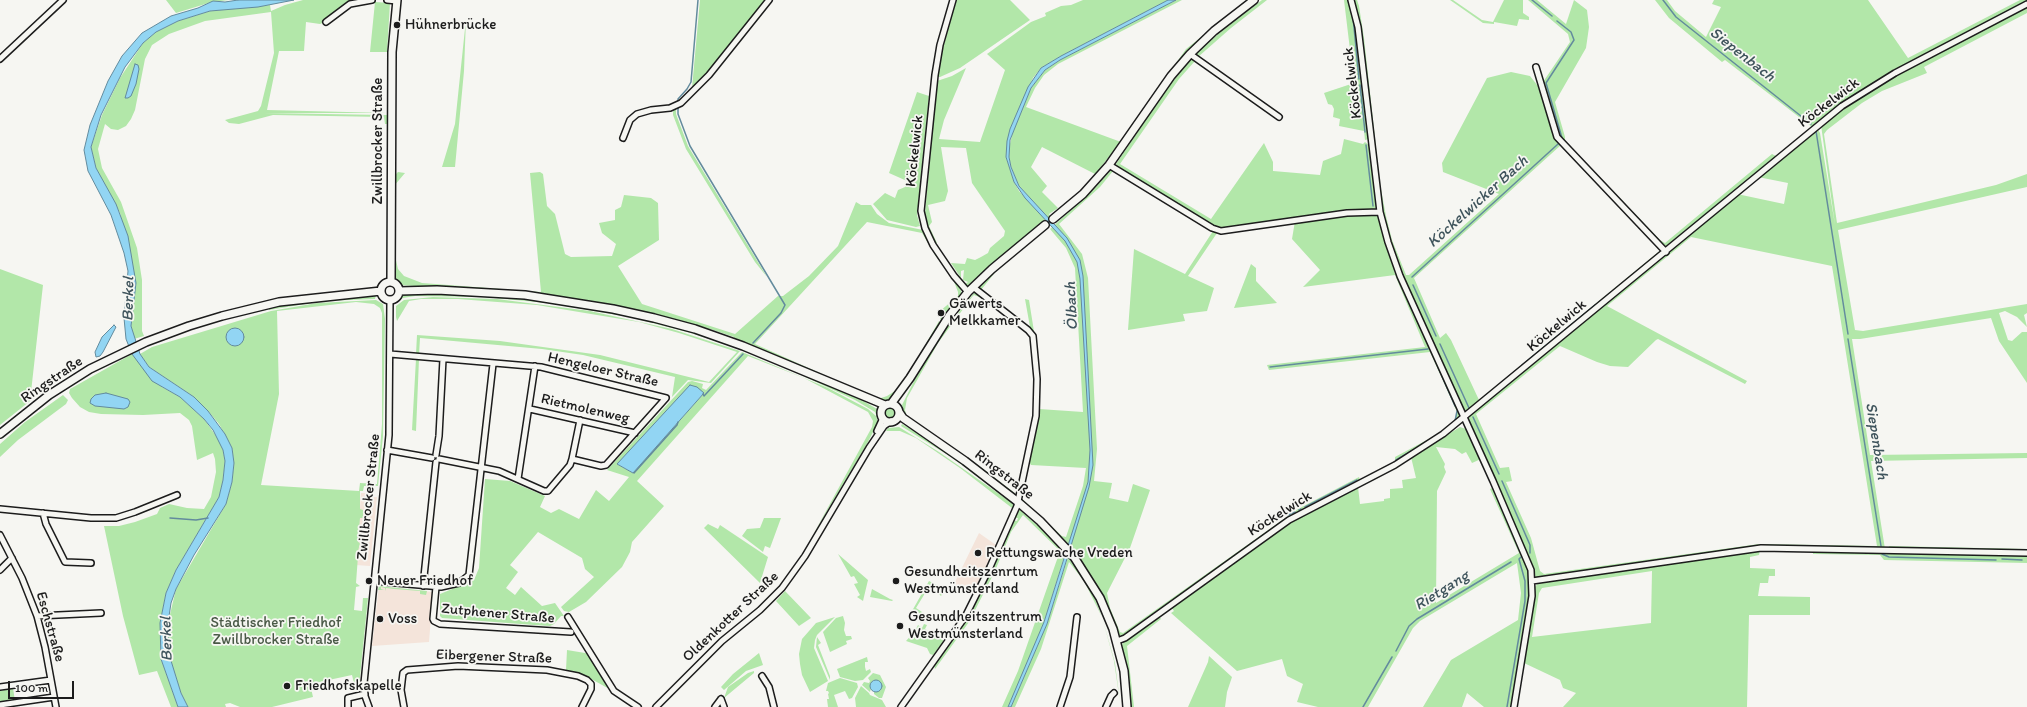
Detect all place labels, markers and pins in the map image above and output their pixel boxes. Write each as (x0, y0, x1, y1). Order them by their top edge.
place label: Hühnerbrücke (405, 16, 496, 34)
marker: Hühnerbrücke (392, 20, 402, 30)
place label: Gäwerts Melkkamer (949, 295, 1020, 330)
marker: Gäwerts Melkkamer (936, 308, 946, 318)
place label: Rettungswache Vreden (986, 544, 1133, 562)
marker: Rettungswache Vreden (973, 548, 983, 558)
place label: Gesundheitszenrtum Westmünsterland (904, 563, 1038, 598)
place label: Neuer Friedhof (377, 572, 473, 590)
marker: Neuer Friedhof (364, 576, 374, 586)
marker: Gesundheitszenrtum Westmünsterland (891, 576, 901, 586)
place label: Gesundheitszentrum Westmünsterland (908, 608, 1042, 643)
place label: Voss (388, 610, 417, 628)
marker: Voss (375, 614, 385, 624)
marker: Gesundheitszentrum Westmünsterland (895, 621, 905, 631)
place label: Friedhofskapelle (295, 677, 402, 695)
marker: Friedhofskapelle (282, 681, 292, 691)

